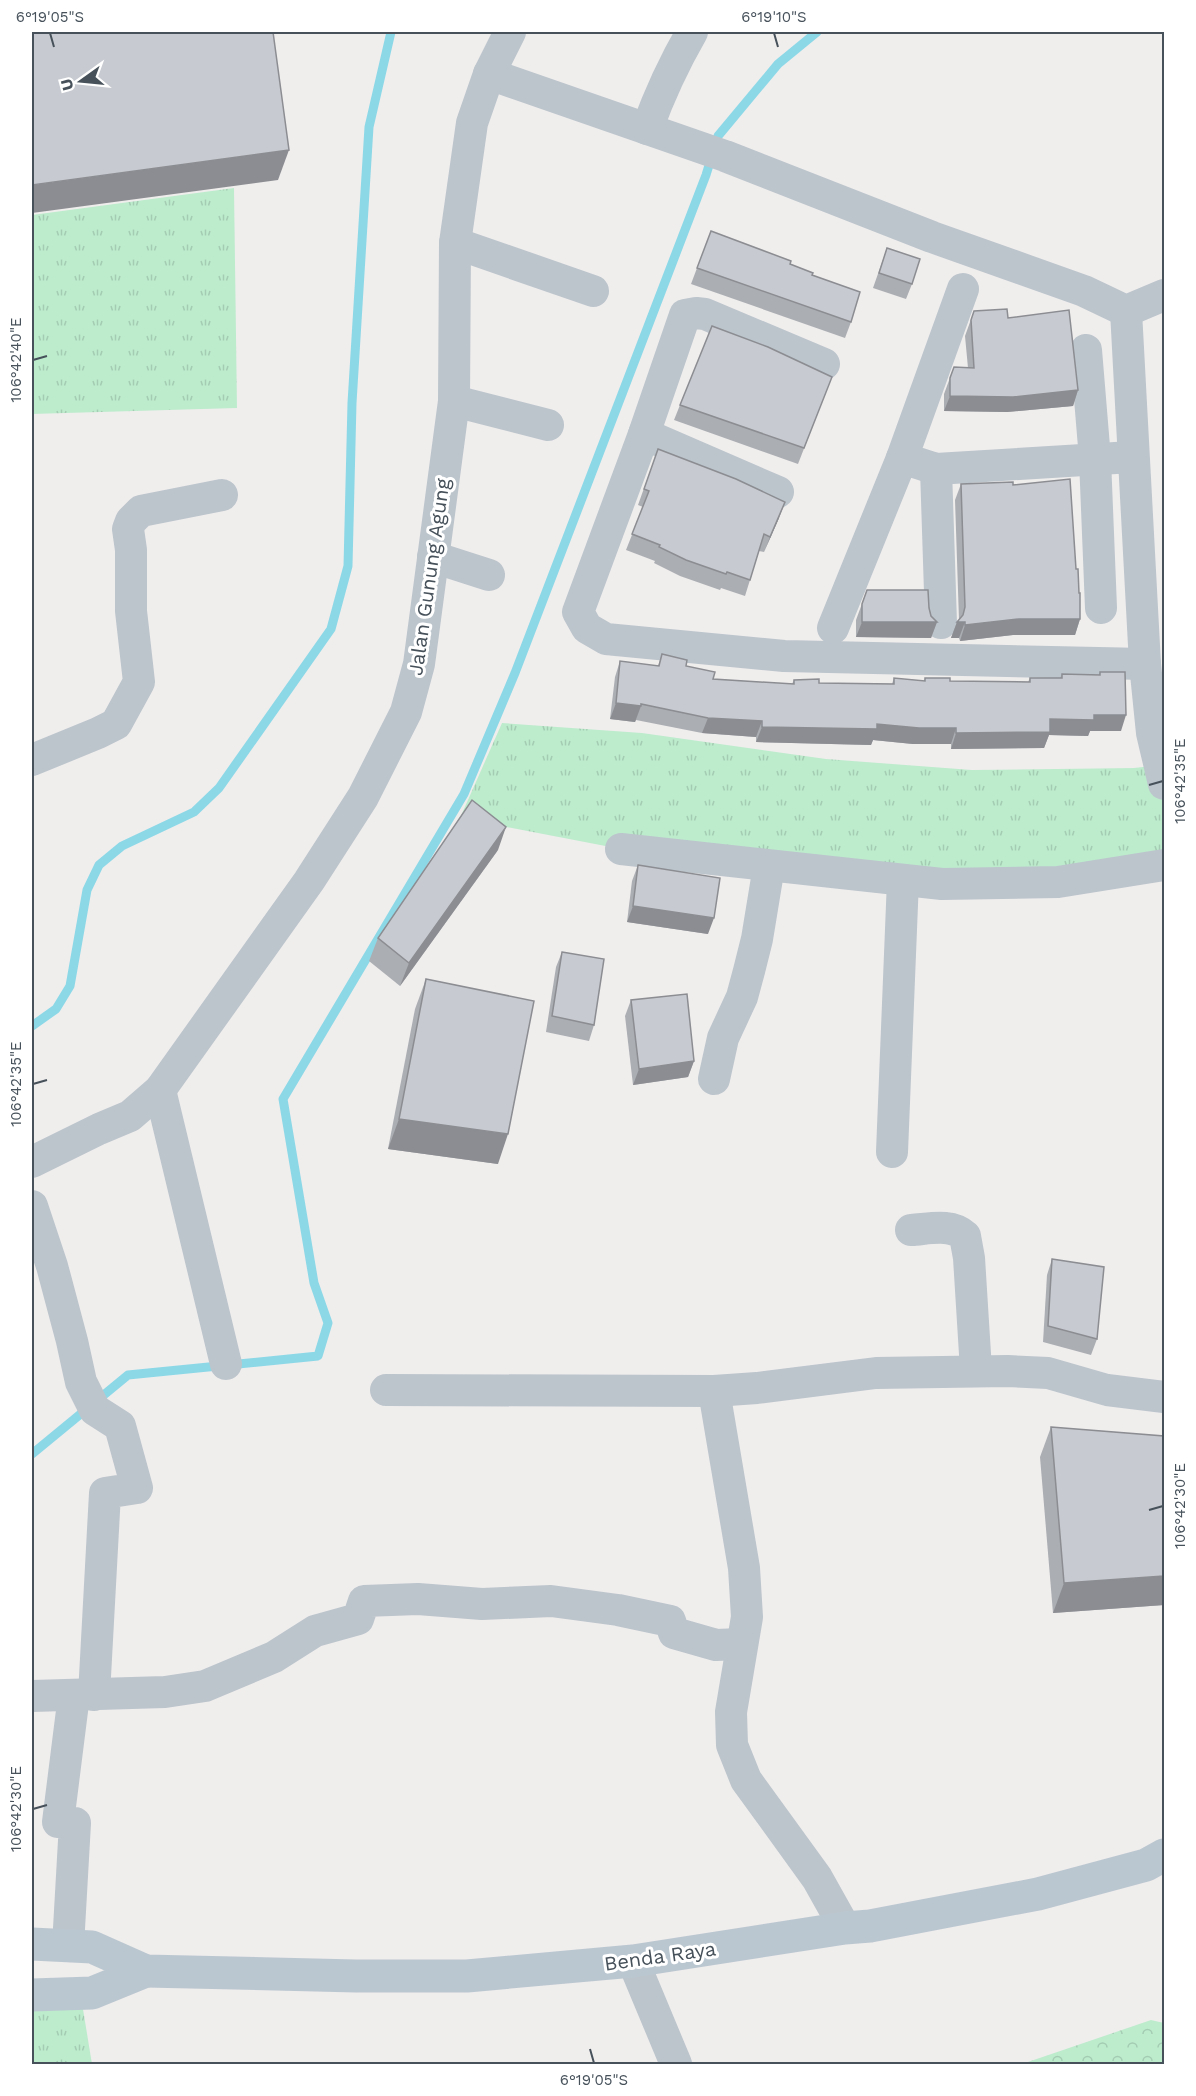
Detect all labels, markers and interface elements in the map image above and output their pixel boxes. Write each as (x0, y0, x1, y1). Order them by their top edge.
text: 6°19'05"S (16, 8, 84, 26)
text: 6°19'10"S (741, 8, 807, 26)
north arrow (51, 51, 111, 111)
text: U (56, 77, 78, 93)
text: 106°42'40"E (7, 318, 25, 403)
street label: Jalan Gunung Agung (403, 477, 455, 677)
text: 106°42'35"E (1171, 738, 1189, 824)
text: 106°42'35"E (7, 1041, 25, 1127)
text: 106°42'30"E (1171, 1463, 1189, 1549)
text: 106°42'30"E (7, 1766, 25, 1852)
street label: Benda Raya (603, 1936, 717, 1976)
text: 6°19'05"S (560, 2071, 628, 2089)

